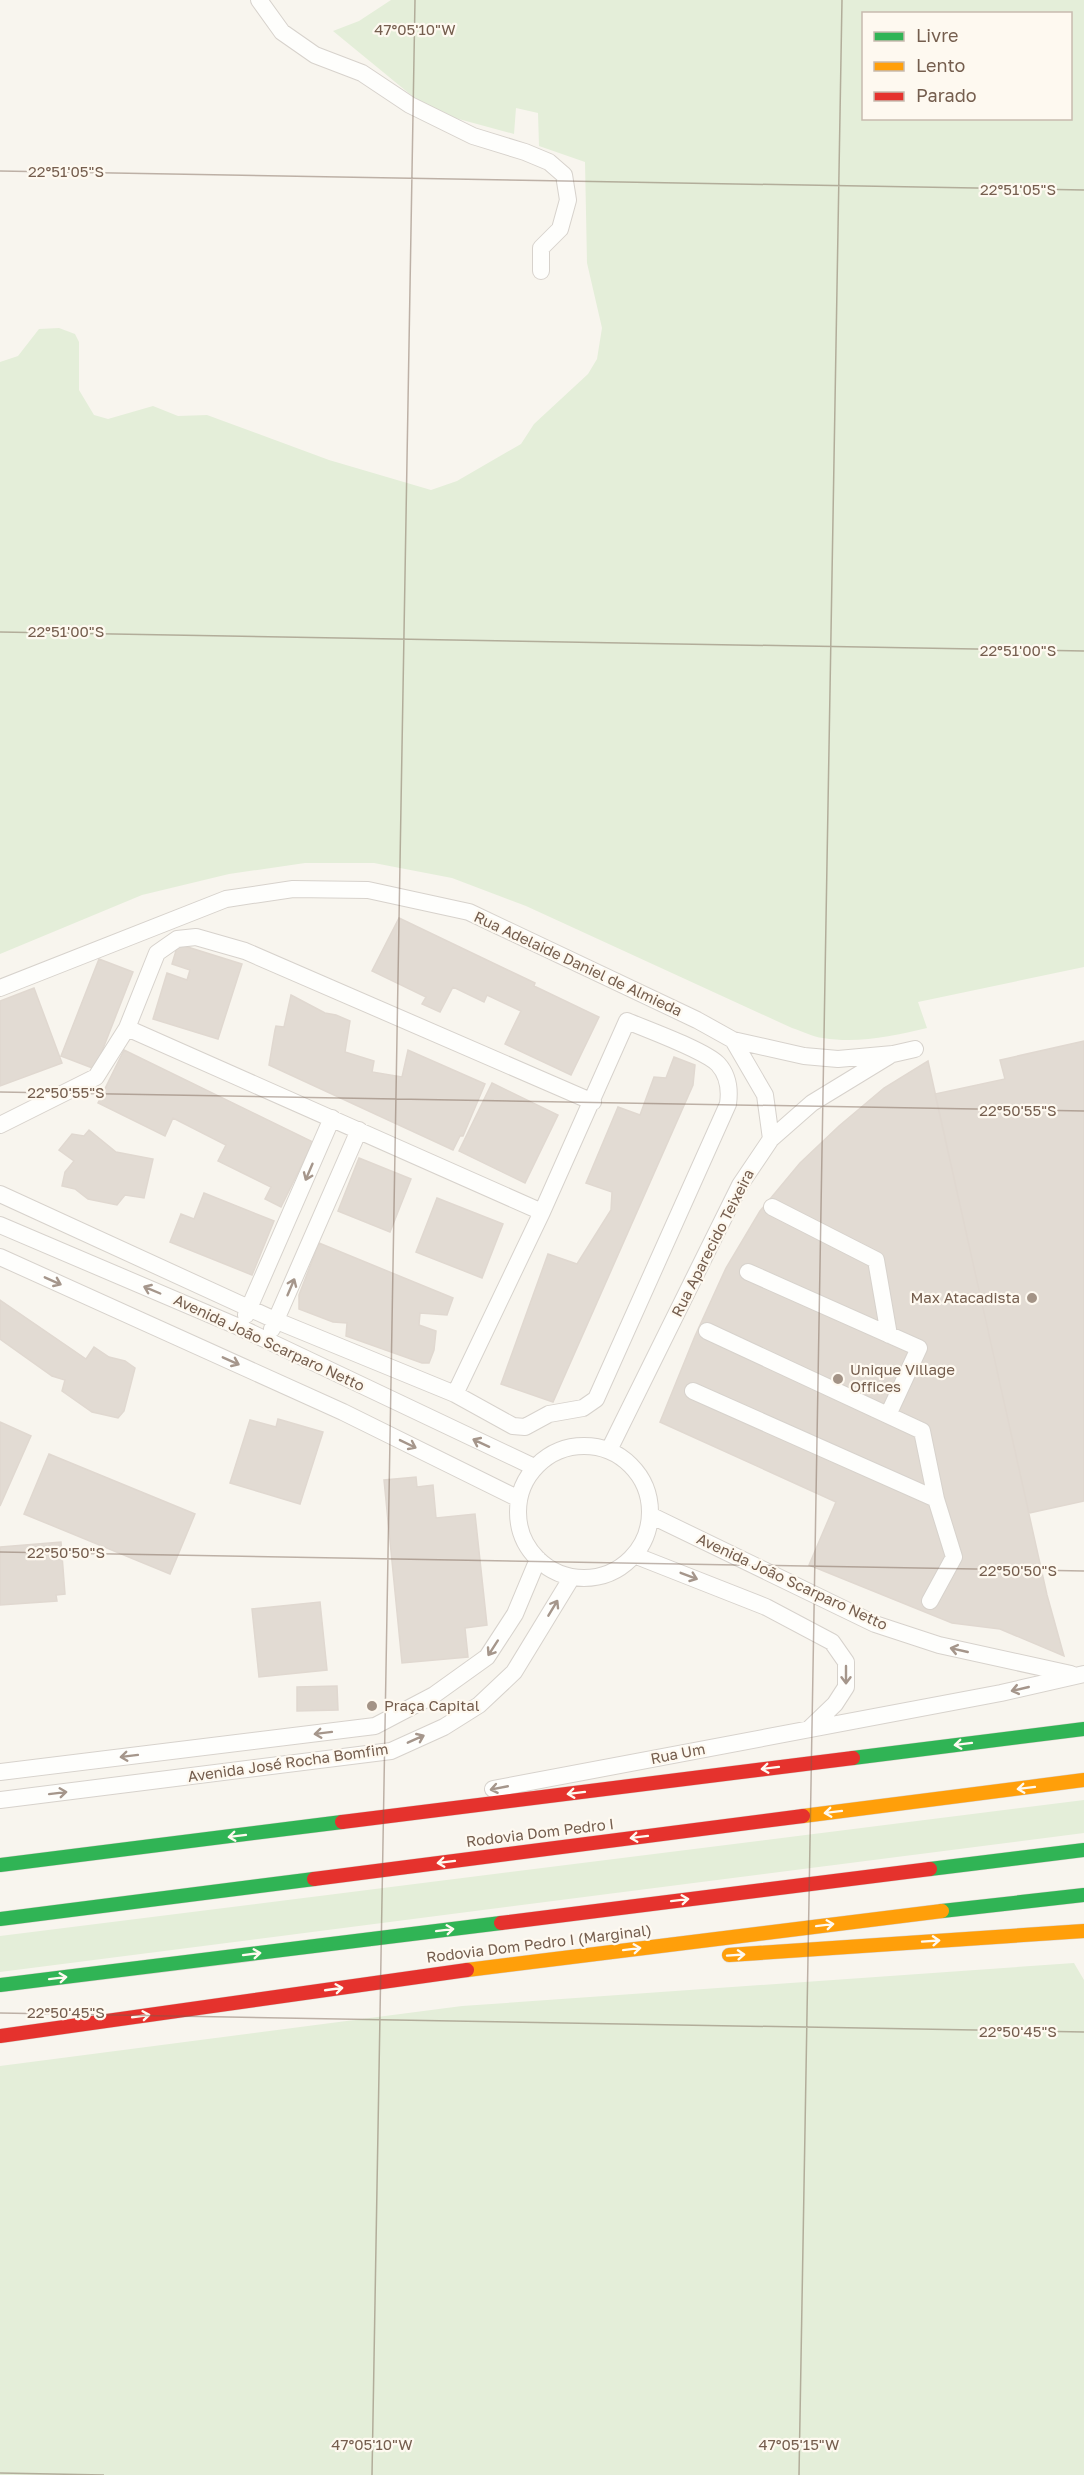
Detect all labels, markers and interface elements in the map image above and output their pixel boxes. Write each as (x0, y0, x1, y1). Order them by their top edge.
legend (862, 12, 1072, 120)
text: 47°05'10"W (374, 20, 456, 38)
text: Livre (916, 24, 958, 46)
text: Lento (916, 54, 965, 76)
text: Parado (916, 84, 977, 106)
text: 22°51'05"S (28, 162, 104, 180)
text: 22°51'05"S (980, 180, 1056, 198)
text: 22°51'00"S (28, 622, 104, 640)
text: 22°51'00"S (980, 641, 1056, 659)
street label: Rua Adelaide Daniel de Almieda (472, 907, 685, 1019)
text: 22°50'55"S (27, 1083, 105, 1101)
text: 22°50'55"S (979, 1101, 1057, 1119)
one-way arrow (302, 1162, 314, 1180)
street label: Rua Aparecido Teixeira (667, 1166, 757, 1319)
one-way arrow (44, 1276, 62, 1287)
one-way arrow (286, 1279, 298, 1297)
one-way arrow (143, 1284, 162, 1295)
place label: Max Atacadista (910, 1288, 1020, 1306)
street label: Avenida João Scarparo Netto (171, 1290, 368, 1394)
marker: Max Atacadista (1025, 1291, 1039, 1305)
one-way arrow (221, 1356, 239, 1368)
place label: Unique Village Offices (850, 1360, 955, 1395)
marker: Unique Village Offices (831, 1372, 845, 1386)
one-way arrow (473, 1436, 491, 1448)
one-way arrow (398, 1439, 416, 1450)
street label: Avenida João Scarparo Netto (694, 1529, 891, 1633)
text: 22°50'50"S (27, 1543, 105, 1561)
text: 22°50'50"S (979, 1561, 1057, 1579)
one-way arrow (679, 1572, 698, 1583)
one-way arrow (548, 1600, 560, 1617)
one-way arrow (486, 1639, 498, 1656)
one-way arrow (949, 1643, 968, 1655)
one-way arrow (840, 1664, 852, 1684)
one-way arrow (1011, 1683, 1030, 1695)
place label: Praça Capital (384, 1696, 480, 1714)
marker: Praça Capital (365, 1699, 379, 1713)
one-way arrow (313, 1727, 333, 1738)
one-way arrow (406, 1733, 424, 1745)
street label: Avenida José Rocha Bomfim (187, 1739, 389, 1785)
street label: Rua Um (649, 1739, 707, 1767)
one-way arrow (954, 1739, 974, 1750)
one-way arrow (120, 1751, 139, 1762)
one-way arrow (760, 1763, 780, 1774)
one-way arrow (1017, 1782, 1036, 1793)
one-way arrow (490, 1783, 509, 1794)
one-way arrow (48, 1787, 67, 1798)
one-way arrow (567, 1788, 587, 1799)
one-way arrow (823, 1807, 843, 1818)
street label: Rodovia Dom Pedro I (465, 1814, 615, 1850)
one-way arrow (228, 1831, 248, 1842)
one-way arrow (630, 1832, 650, 1843)
one-way arrow (436, 1857, 456, 1868)
one-way arrow (670, 1895, 690, 1906)
one-way arrow (815, 1919, 834, 1930)
street label: Rodovia Dom Pedro I (Marginal) (425, 1920, 653, 1966)
one-way arrow (435, 1924, 454, 1935)
one-way arrow (920, 1936, 940, 1947)
one-way arrow (621, 1943, 641, 1954)
one-way arrow (241, 1948, 261, 1959)
one-way arrow (726, 1949, 746, 1960)
one-way arrow (48, 1972, 67, 1983)
one-way arrow (324, 1983, 344, 1994)
text: 22°50'45"S (27, 2003, 105, 2021)
one-way arrow (131, 2010, 151, 2021)
text: 22°50'45"S (979, 2022, 1057, 2040)
text: 47°05'10"W (331, 2435, 413, 2453)
text: 47°05'15"W (759, 2435, 839, 2453)

